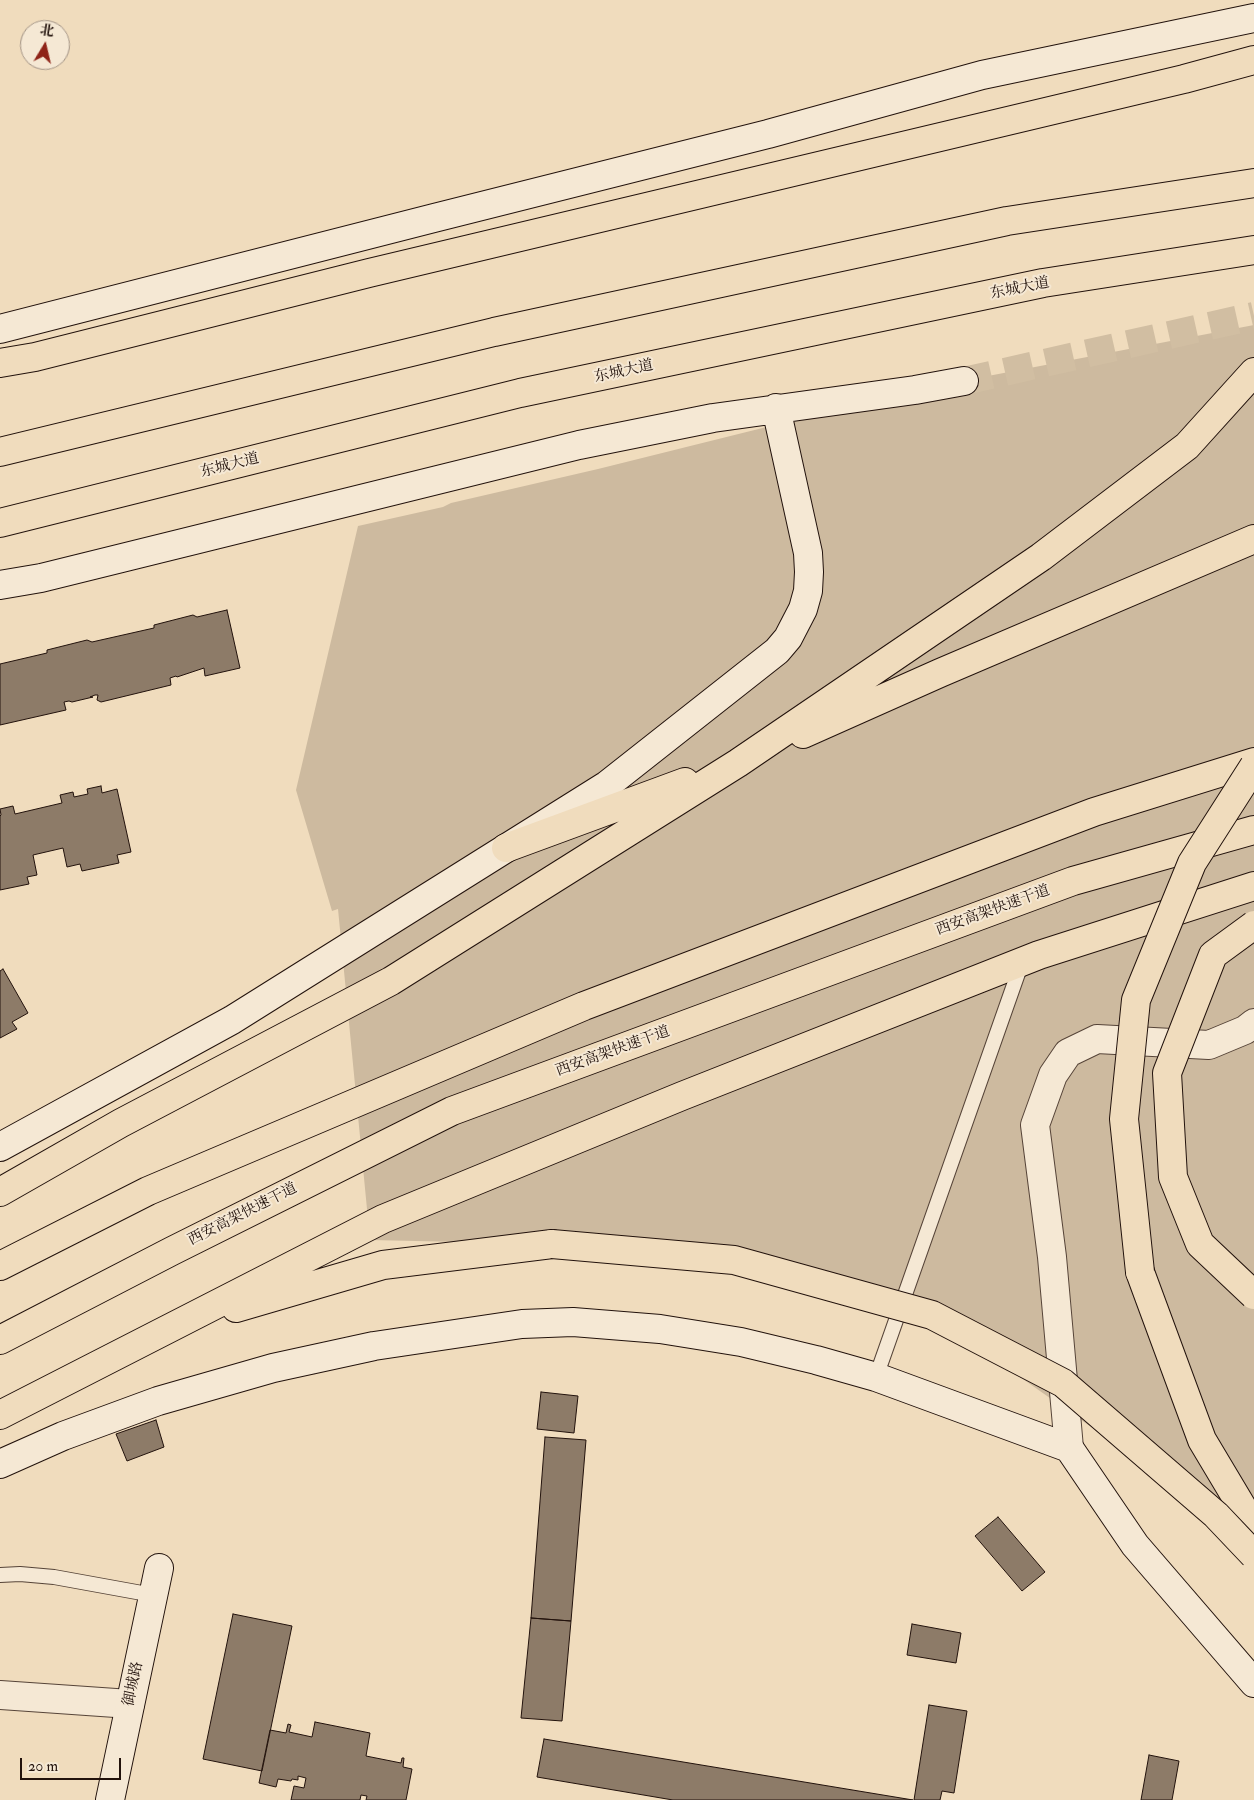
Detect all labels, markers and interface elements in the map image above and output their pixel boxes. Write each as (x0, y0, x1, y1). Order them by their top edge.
north arrow (20, 20, 70, 70)
text: 北 (39, 21, 56, 40)
street label: 东城大道 (989, 274, 1051, 304)
street label: 东城大道 (593, 357, 655, 387)
street label: 东城大道 (199, 450, 261, 482)
street label: 西安高架快速干道 (934, 882, 1052, 940)
street label: 西安高架快速干道 (554, 1023, 672, 1081)
street label: 西安高架快速干道 (185, 1180, 301, 1250)
street label: 御城路 (121, 1660, 147, 1708)
scale bar (22, 1748, 124, 1780)
text: 20 m (28, 1757, 58, 1776)

